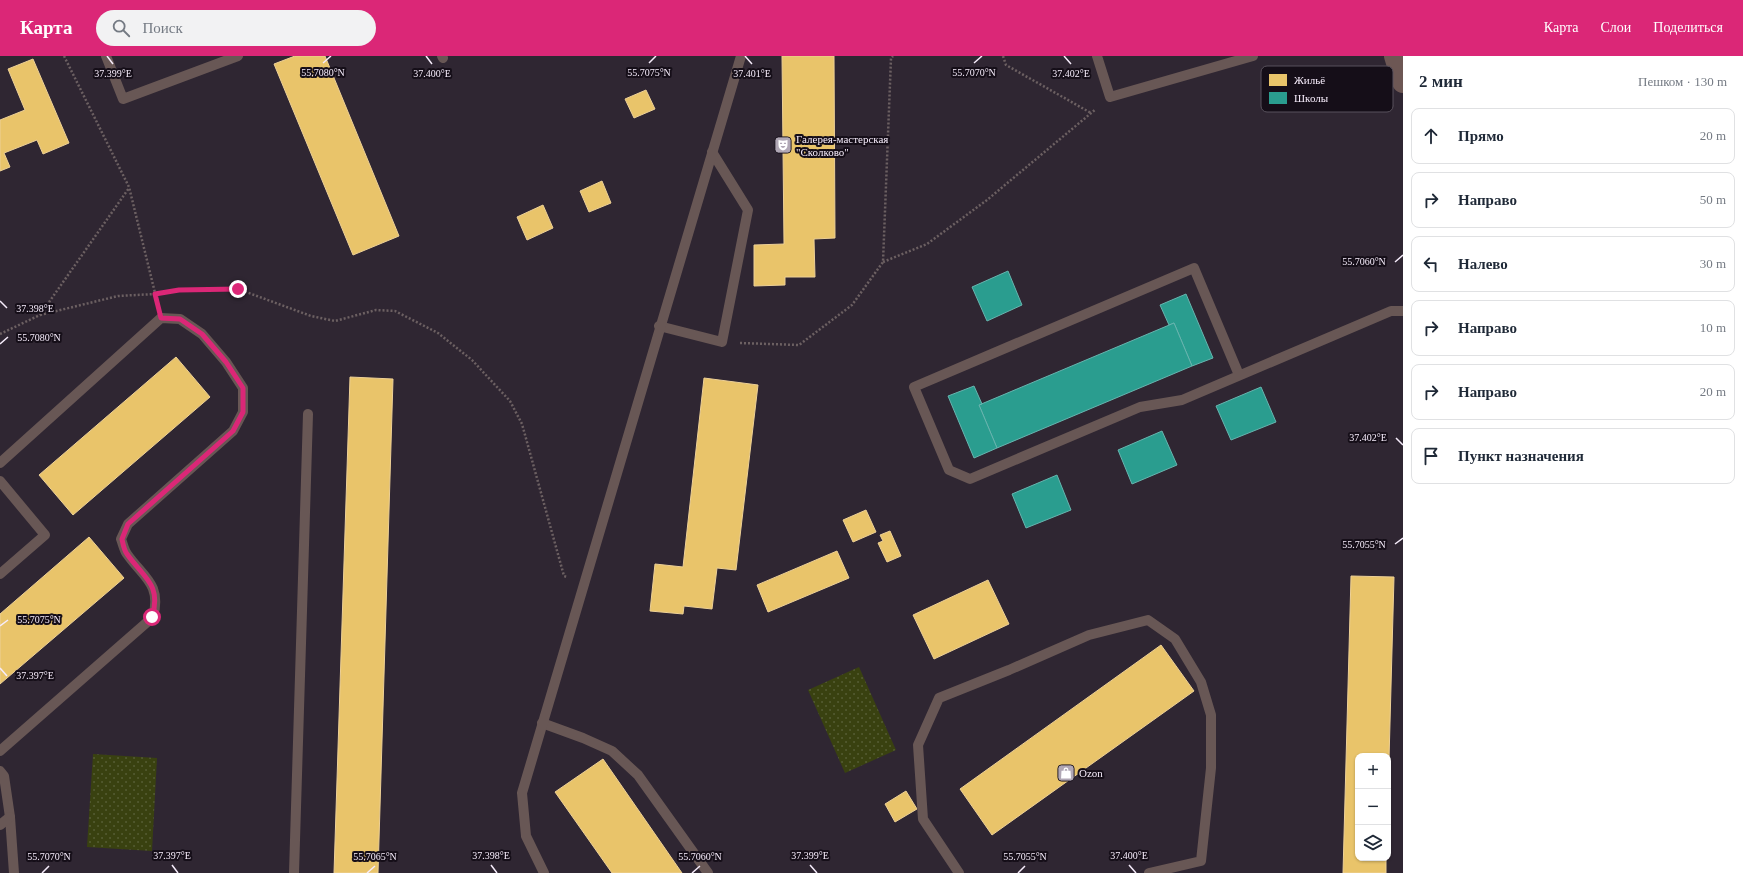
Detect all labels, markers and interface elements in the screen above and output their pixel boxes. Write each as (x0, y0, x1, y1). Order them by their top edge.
search box (96, 10, 376, 46)
text: Карта (20, 17, 72, 38)
icon: search (110, 17, 132, 39)
text: Поиск (142, 20, 183, 36)
text: Карта (1544, 20, 1578, 35)
text: Слои (1600, 20, 1631, 35)
text: Поделиться (1653, 20, 1723, 35)
legend (1261, 66, 1393, 112)
text: 55.7080°N (301, 67, 345, 78)
text: 55.7075°N (627, 67, 671, 78)
text: 55.7070°N (952, 67, 996, 78)
text: 37.399°E (94, 68, 132, 79)
text: 37.400°E (413, 68, 451, 79)
text: 37.401°E (733, 68, 771, 79)
text: 37.402°E (1052, 68, 1090, 79)
text: 2 мин (1419, 72, 1463, 91)
text: Жильё (1294, 74, 1325, 86)
text: Пешком · 130 m (1638, 74, 1727, 89)
text: Школы (1294, 92, 1329, 104)
icon: ahead (1420, 125, 1442, 147)
text: Прямо (1458, 128, 1504, 144)
text: 20 m (1700, 128, 1726, 143)
place label: Галерея-мастерская "Сколково" (796, 133, 888, 158)
theatre icon: Галерея-мастерская "Сколково" (773, 135, 793, 155)
icon: right (1420, 189, 1442, 211)
text: Направо (1458, 192, 1517, 208)
text: 50 m (1700, 192, 1726, 207)
icon: left (1420, 253, 1442, 275)
text: 55.7060°N (1342, 256, 1386, 267)
text: Налево (1458, 256, 1508, 272)
text: 30 m (1700, 256, 1726, 271)
route end (229, 280, 247, 298)
text: 37.398°E (16, 303, 54, 314)
icon: right (1420, 317, 1442, 339)
text: Направо (1458, 320, 1517, 336)
text: 10 m (1700, 320, 1726, 335)
text: 55.7080°N (17, 332, 61, 343)
icon: right (1420, 381, 1442, 403)
text: Направо (1458, 384, 1517, 400)
text: 20 m (1700, 384, 1726, 399)
text: 37.402°E (1349, 432, 1387, 443)
icon: arrive (1420, 445, 1442, 467)
text: Пункт назначения (1458, 448, 1584, 464)
text: 55.7055°N (1342, 539, 1386, 550)
route start (143, 608, 161, 626)
text: 55.7075°N (17, 614, 61, 625)
text: 37.397°E (16, 670, 54, 681)
map controls (1355, 753, 1391, 861)
button: + (1355, 753, 1391, 789)
shop icon: Ozon (1056, 763, 1076, 783)
place label: Ozon (1079, 767, 1103, 779)
button: − (1355, 789, 1391, 825)
button: layers (1355, 825, 1391, 861)
text: 37.397°E (153, 850, 191, 861)
text: 37.398°E (472, 850, 510, 861)
text: 37.399°E (791, 850, 829, 861)
text: 37.400°E (1110, 850, 1148, 861)
text: 55.7070°N (27, 851, 71, 862)
text: 55.7065°N (353, 851, 397, 862)
text: 55.7060°N (678, 851, 722, 862)
text: 55.7055°N (1003, 851, 1047, 862)

